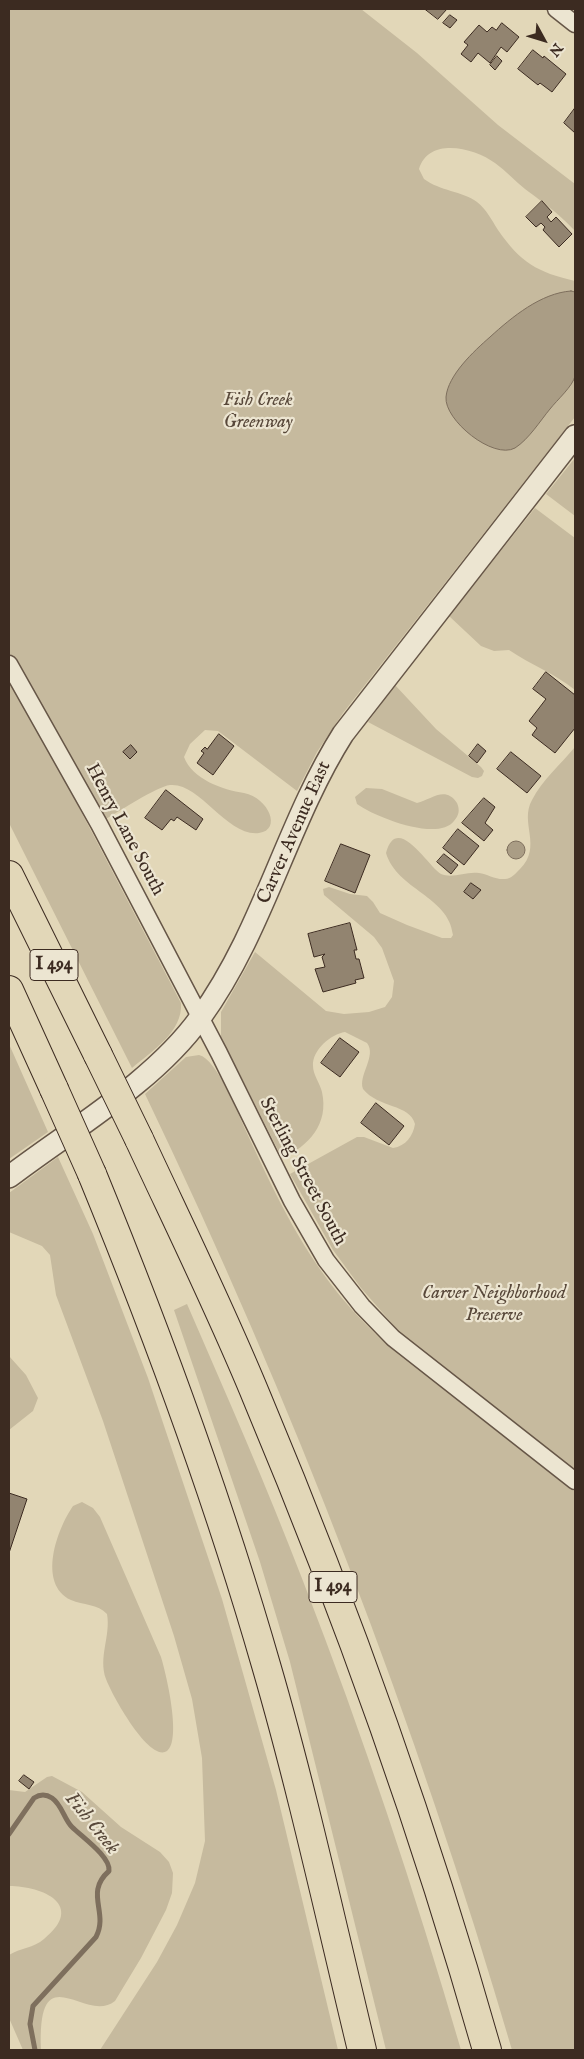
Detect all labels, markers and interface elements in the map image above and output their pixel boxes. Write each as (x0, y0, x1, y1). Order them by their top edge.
north arrow (519, 15, 569, 65)
text: N (545, 39, 566, 60)
park label: Fish Creek Greenway (223, 390, 293, 434)
street label: Carver Avenue East (253, 758, 337, 908)
street label: Henry Lane South (80, 760, 168, 900)
road number: I 494 (30, 950, 78, 980)
street label: Sterling Street South (253, 1094, 351, 1250)
park label: Carver Neighborhood Preserve (422, 1283, 566, 1327)
road number: I 494 (309, 1571, 357, 1602)
water label: Fish Creek (59, 1788, 123, 1860)

